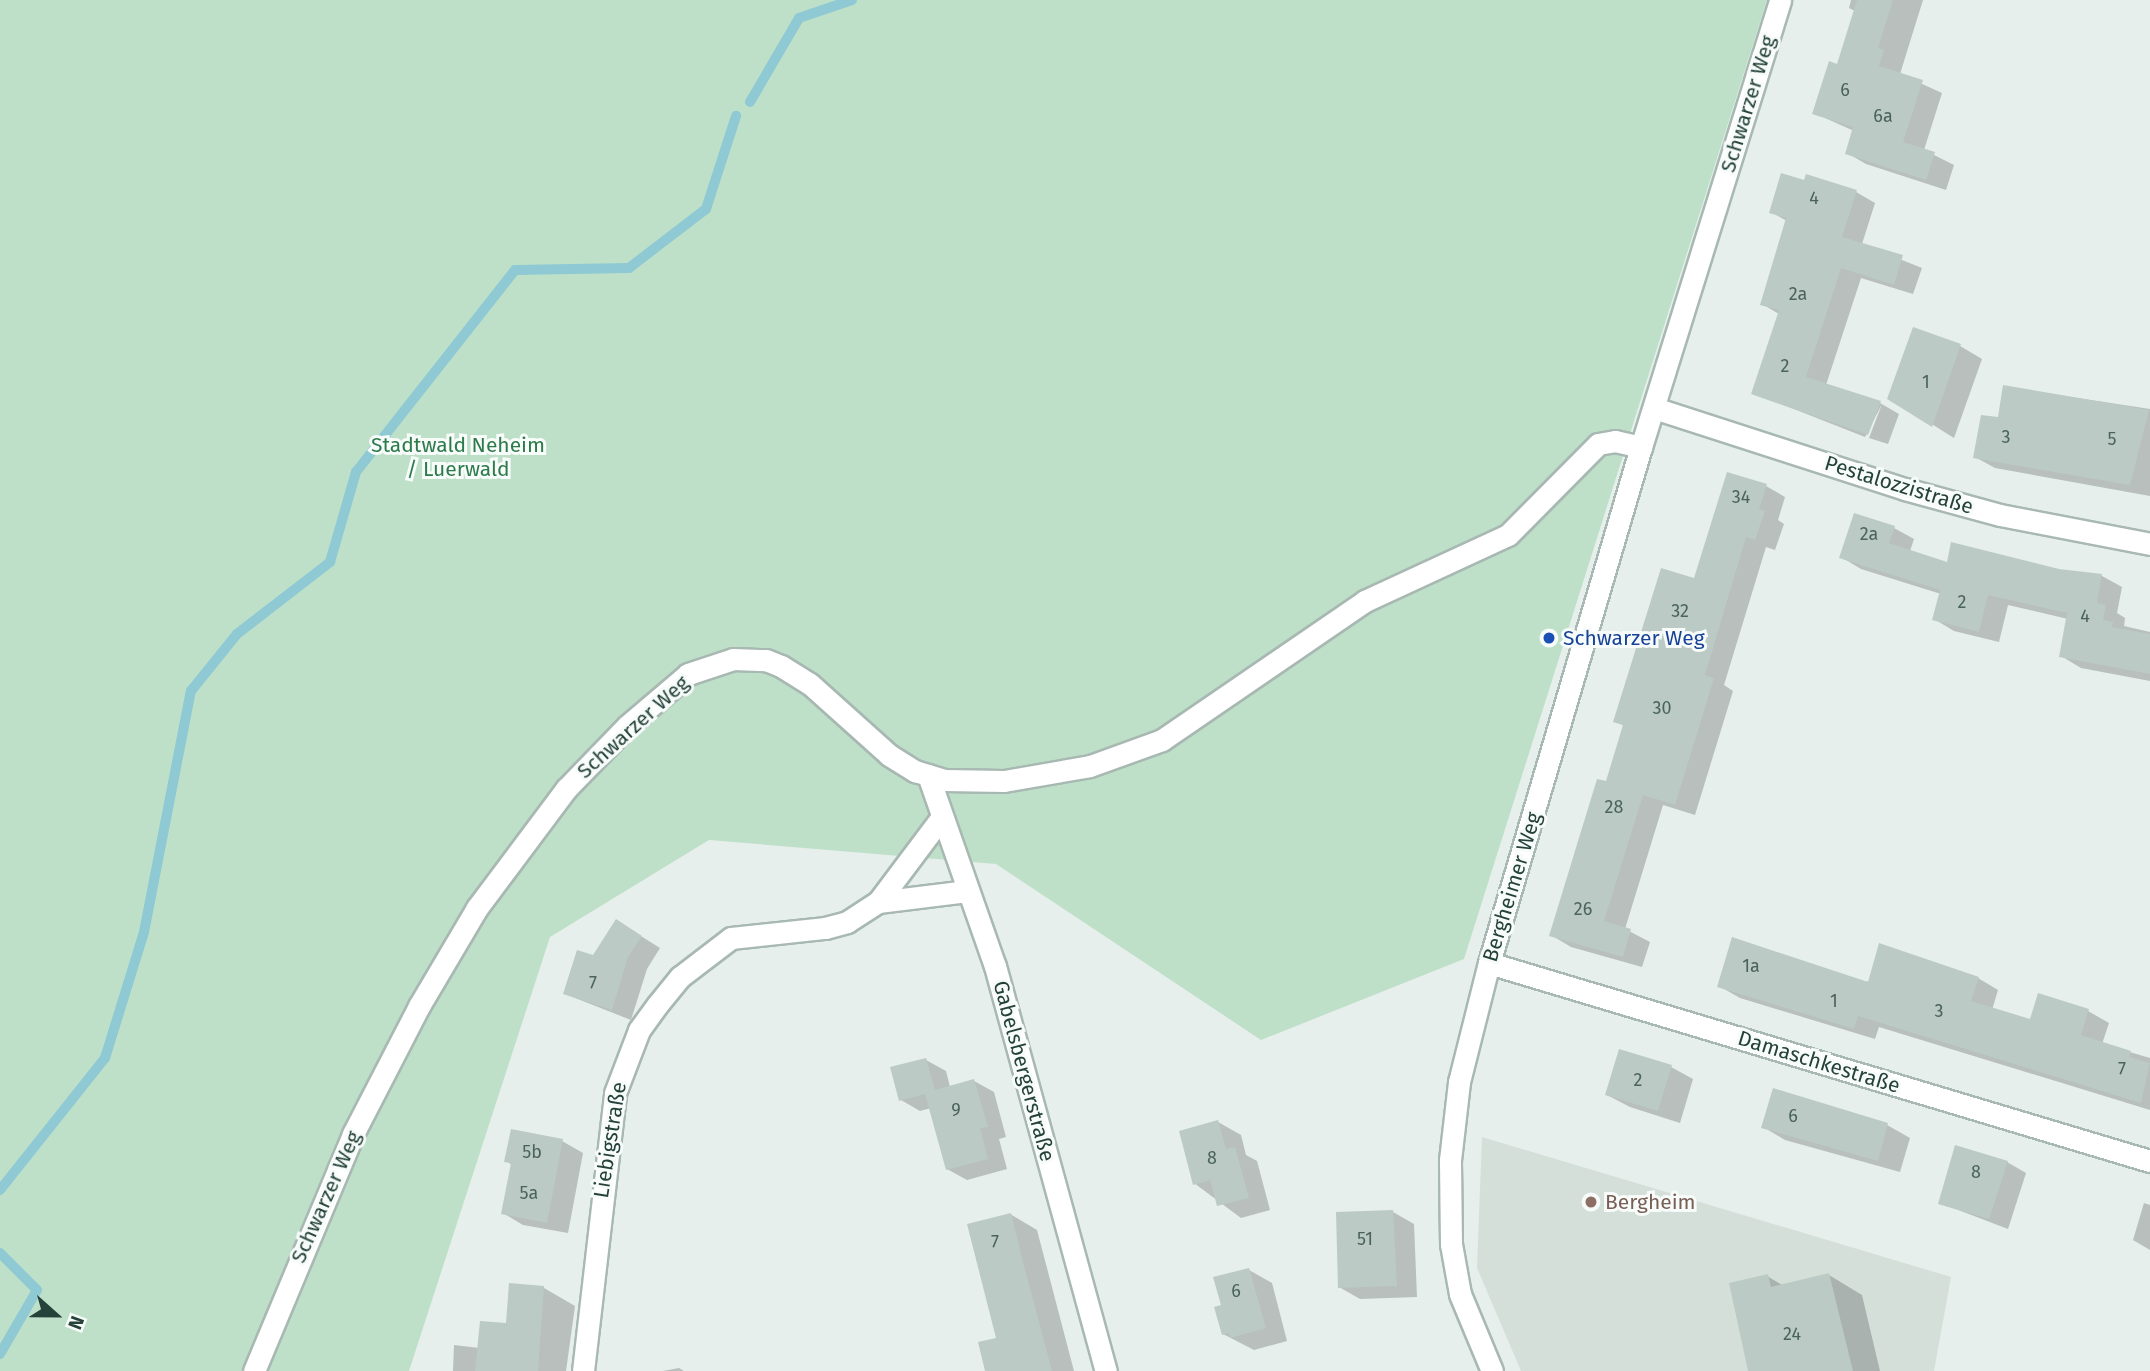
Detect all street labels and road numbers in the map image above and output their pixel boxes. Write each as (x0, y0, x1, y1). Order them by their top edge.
street label: Schwarzer Weg (1715, 33, 1781, 175)
street label: Pestalozzistraße (1822, 450, 1976, 520)
street label: Schwarzer Weg (572, 670, 694, 784)
street label: Bergheimer Weg (1477, 809, 1547, 965)
street label: Gabelsbergerstraße (988, 978, 1060, 1164)
street label: Damaschkestraße (1735, 1025, 1903, 1099)
street label: Liebigstraße (588, 1080, 632, 1200)
street label: Schwarzer Weg (286, 1127, 366, 1267)

